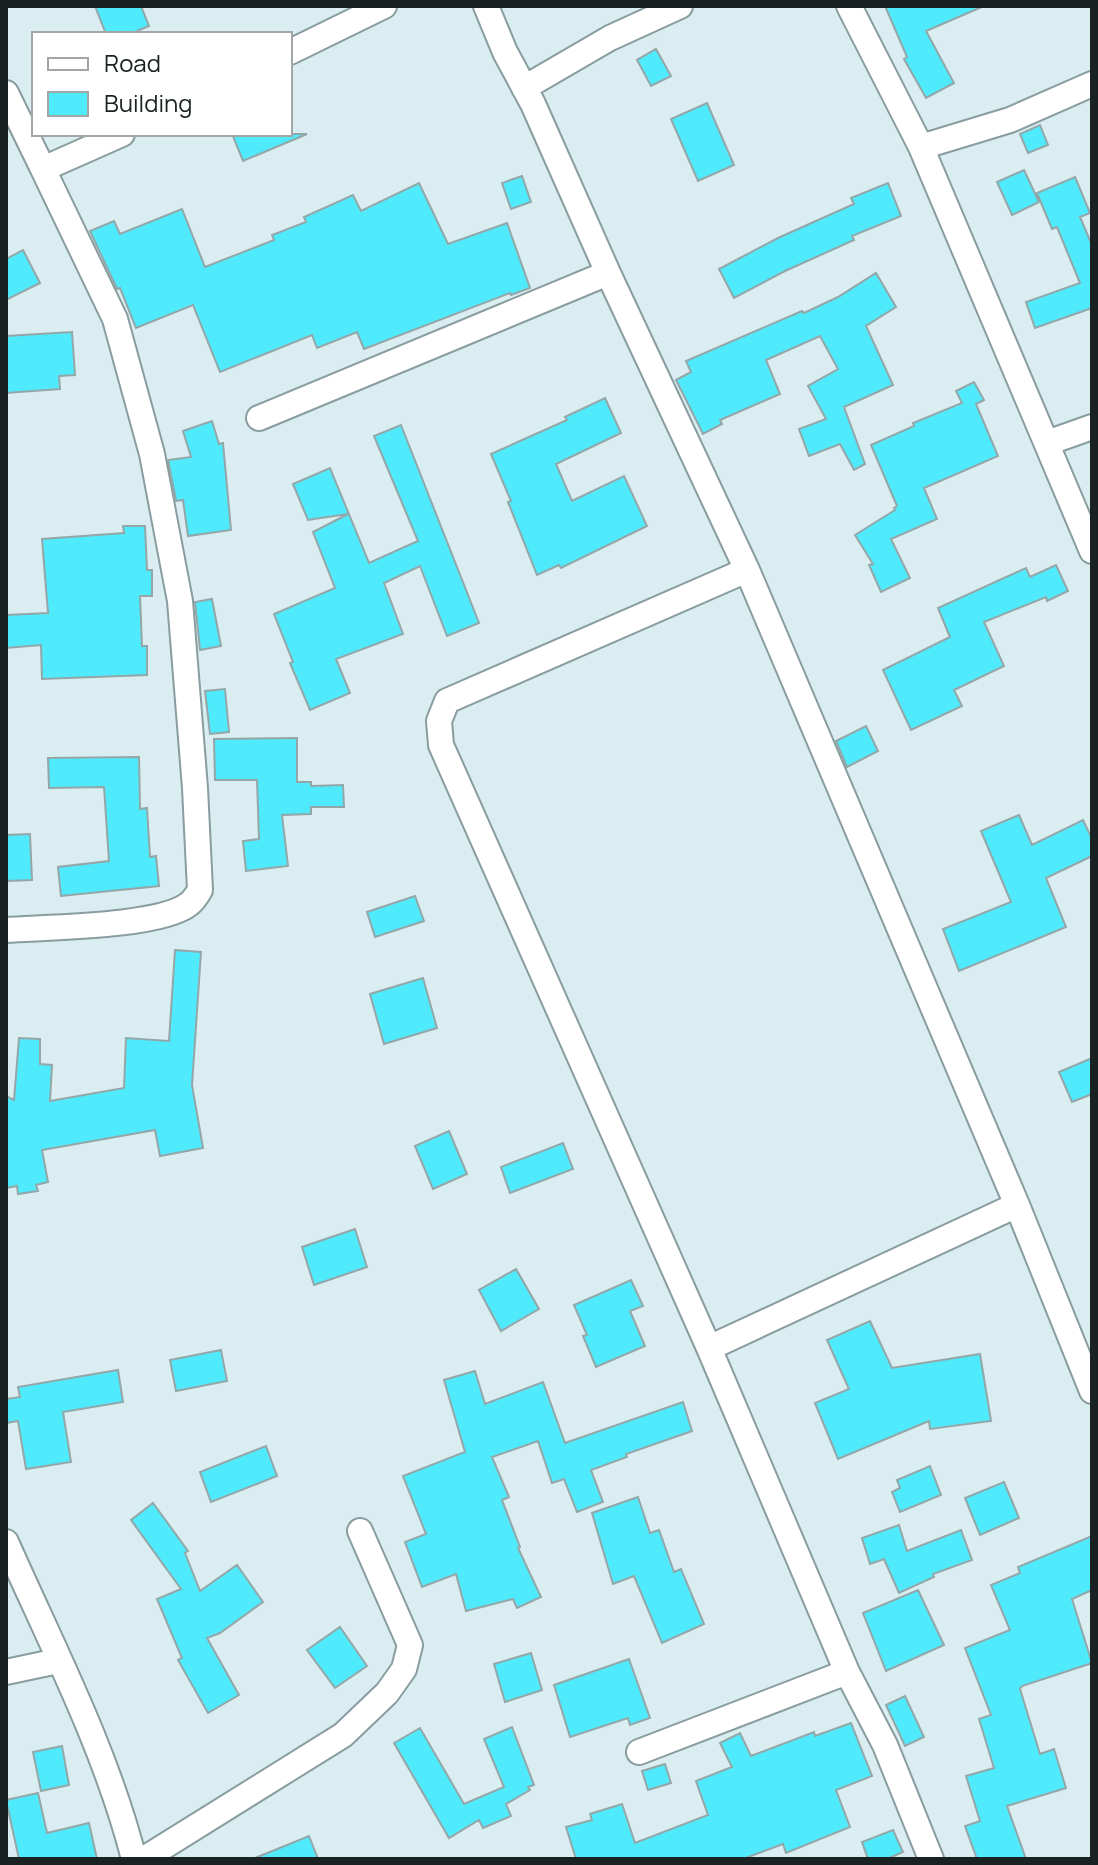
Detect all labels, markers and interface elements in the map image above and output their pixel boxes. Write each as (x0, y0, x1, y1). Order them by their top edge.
legend (32, 32, 292, 136)
text: Road (104, 46, 161, 79)
text: Building (104, 86, 192, 119)

